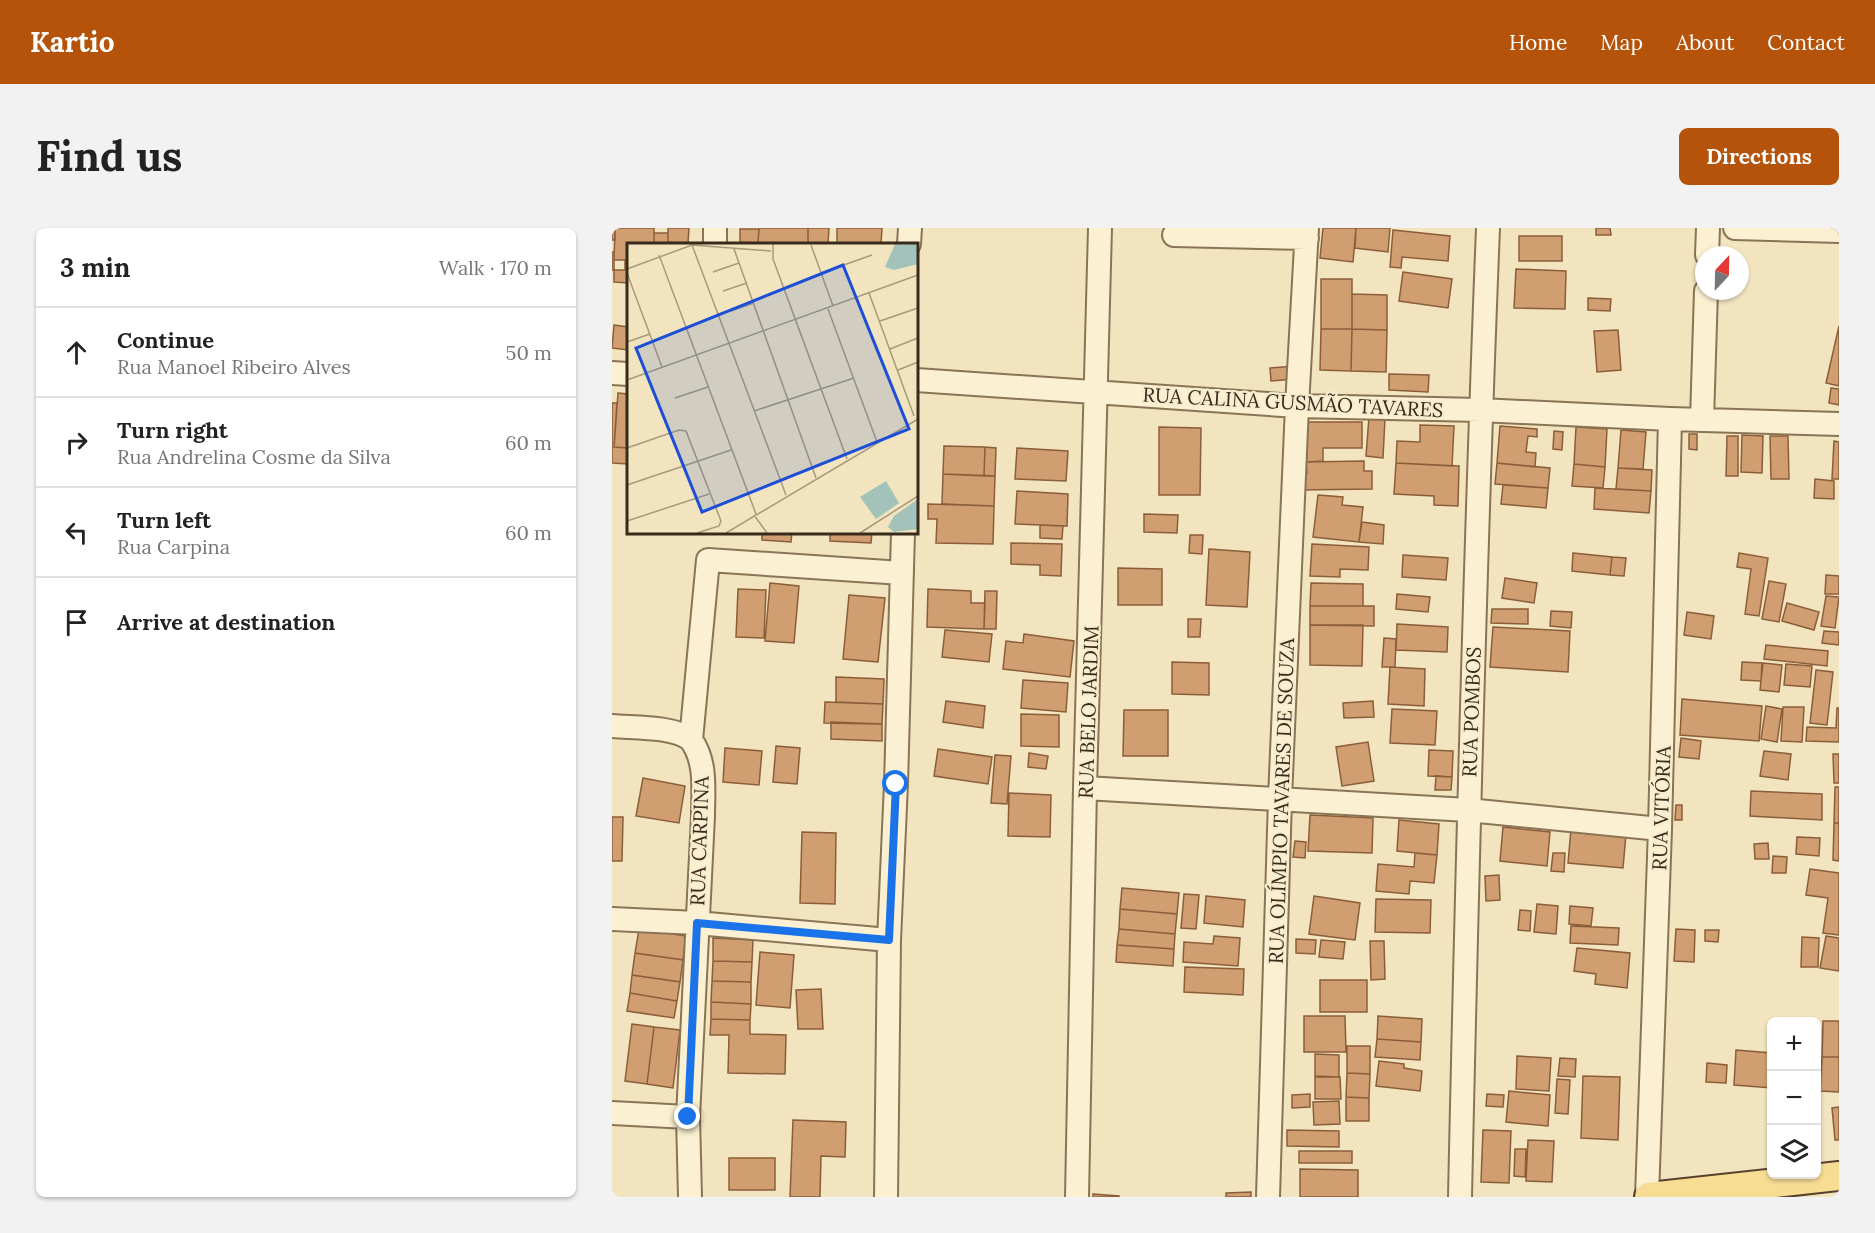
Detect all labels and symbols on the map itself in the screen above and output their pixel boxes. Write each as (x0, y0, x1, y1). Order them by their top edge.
inset map (627, 243, 918, 534)
north arrow (1695, 246, 1749, 300)
street label: RUA CALINA GUSMÃO TAVARES (1142, 382, 1444, 422)
street label: RUA BELO JARDIM (1072, 625, 1104, 799)
street label: RUA OLÍMPIO TAVARES DE SOUZA (1263, 637, 1299, 965)
street label: RUA POMBOS (1456, 646, 1486, 778)
street label: RUA VITÓRIA (1646, 745, 1676, 871)
route start (882, 770, 908, 796)
street label: RUA CARPINA (684, 775, 714, 906)
route end (674, 1103, 700, 1129)

